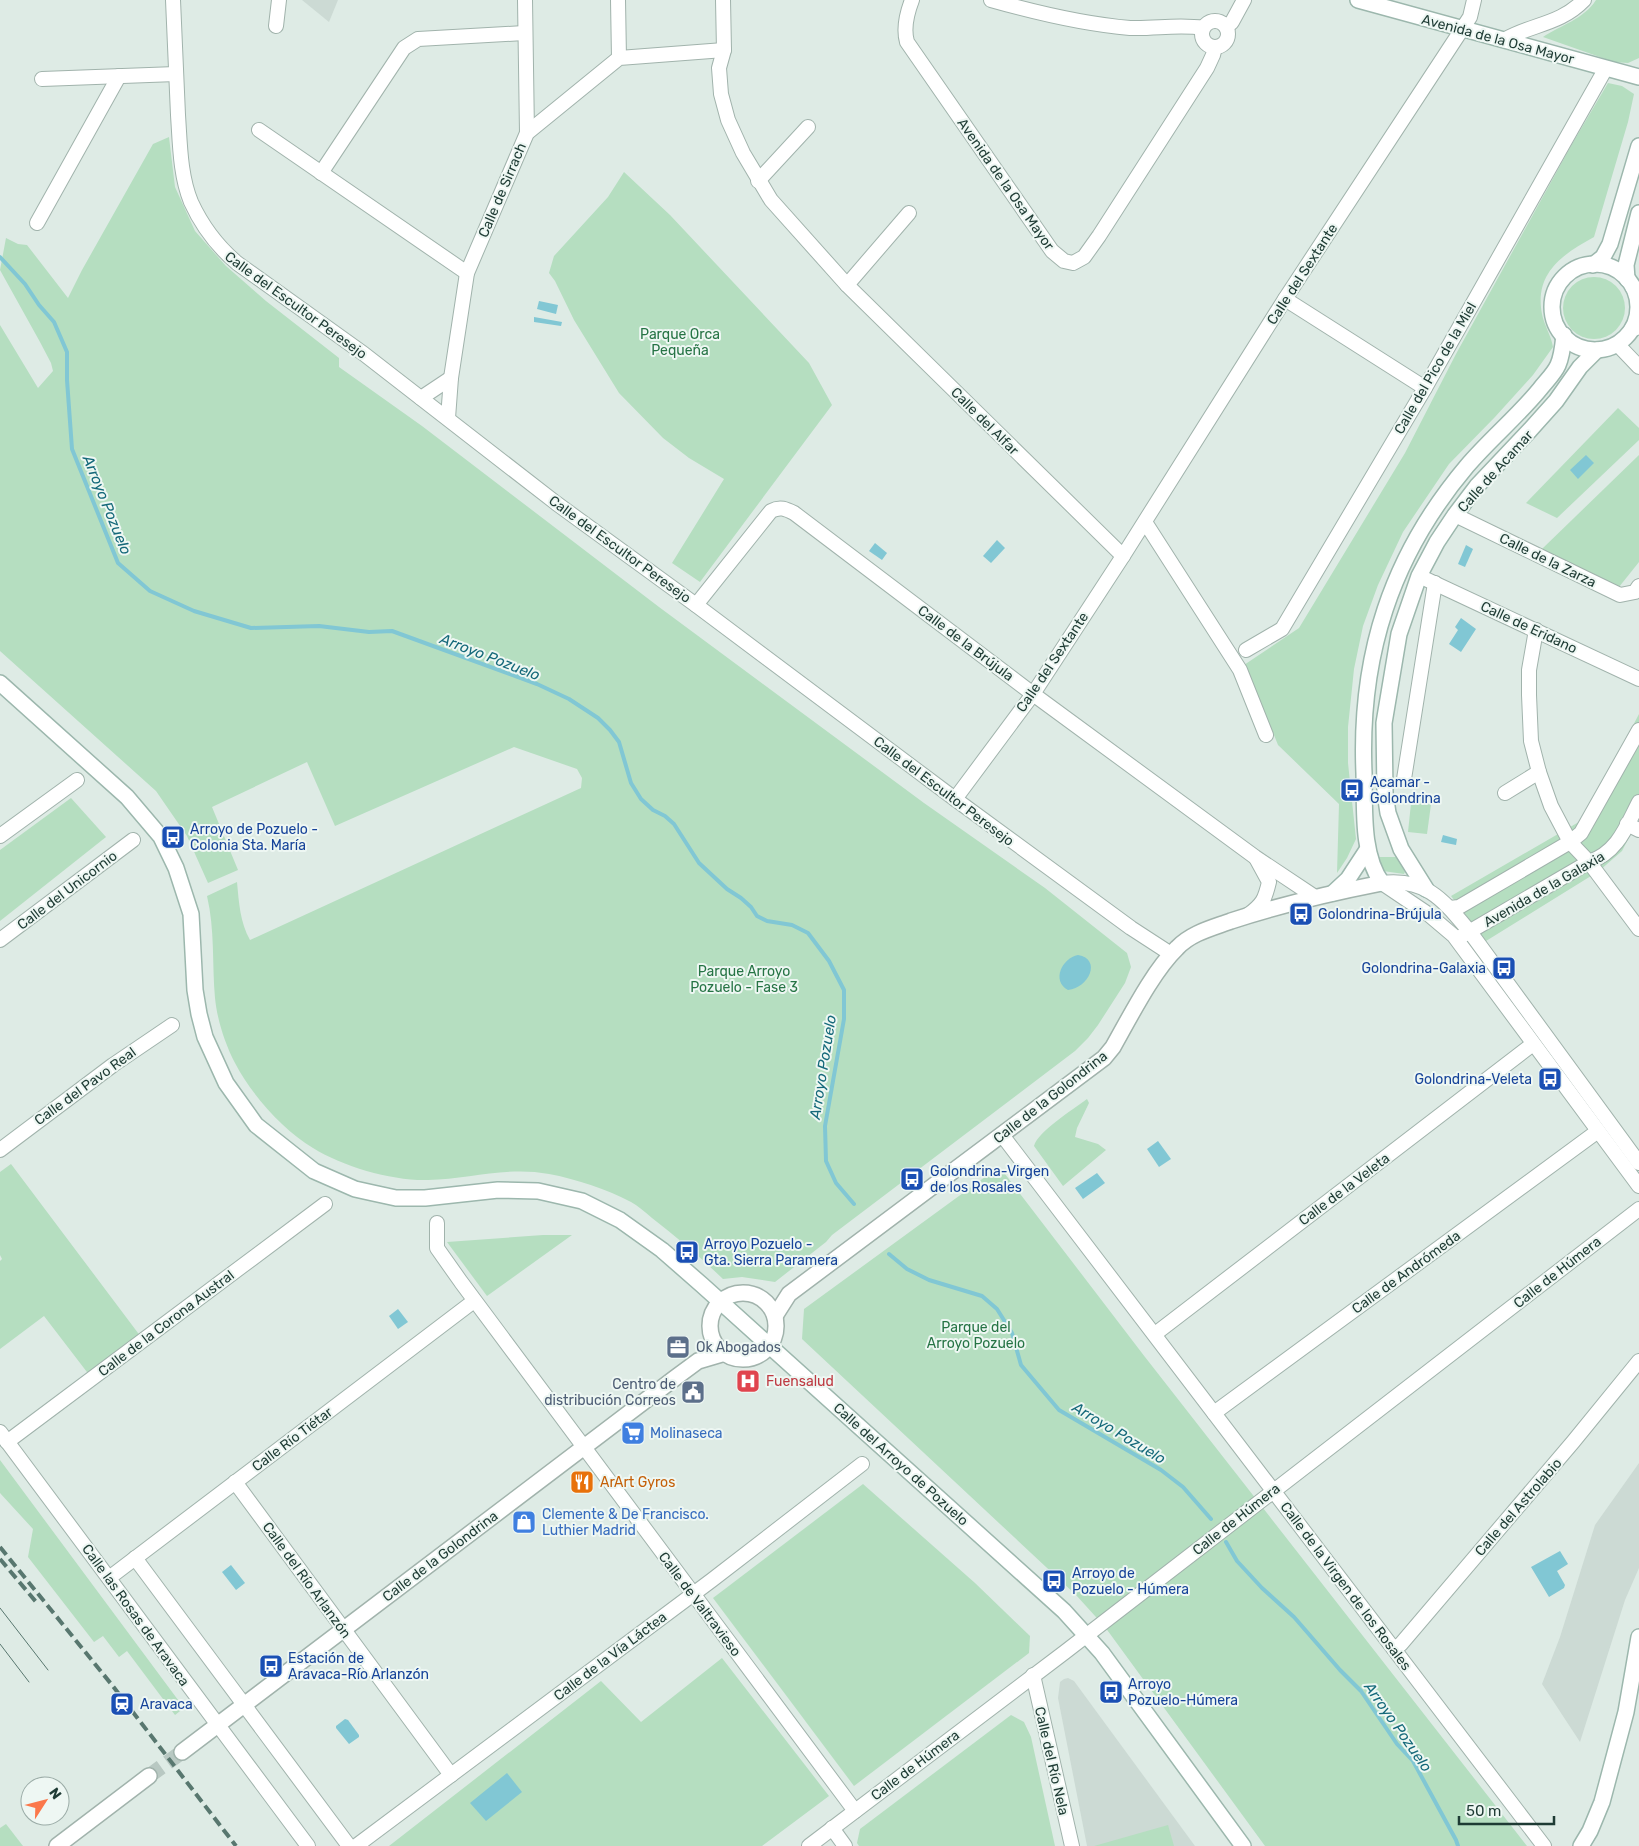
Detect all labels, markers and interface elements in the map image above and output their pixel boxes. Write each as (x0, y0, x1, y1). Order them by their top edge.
street label: Avenida de la Osa Mayor (1420, 11, 1577, 68)
street label: Avenida de la Osa Mayor (954, 115, 1058, 254)
street label: Calle de Sirrach (475, 140, 530, 240)
street label: Calle del Sextante (1263, 220, 1341, 328)
street label: Calle del Escultor Peresejo (221, 248, 370, 363)
street label: Calle del Pico de la Miel (1391, 299, 1480, 437)
park label: Parque Orca Pequeña (640, 326, 720, 359)
street label: Calle del Alfar (947, 384, 1023, 459)
street label: Calle de Acamar (1454, 426, 1537, 516)
water label: Arroyo Pozuelo (79, 452, 135, 558)
street label: Calle del Escultor Peresejo (545, 492, 694, 607)
street label: Calle de la Zarza (1497, 530, 1599, 591)
street label: Calle de Eridano (1478, 598, 1580, 657)
street label: Calle de la Brújula (914, 602, 1017, 685)
street label: Calle del Sextante (1013, 609, 1092, 716)
water label: Arroyo Pozuelo (437, 629, 543, 684)
street label: Calle del Escultor Peresejo (870, 733, 1017, 850)
place label: Acamar - Golondrina (1370, 774, 1441, 807)
bus stop icon: Acamar - Golondrina (1339, 777, 1365, 803)
place label: Arroyo de Pozuelo - Colonia Sta. María (190, 821, 318, 854)
bus stop icon: Arroyo de Pozuelo - Colonia Sta. María (160, 824, 186, 850)
street label: Calle del Unicornio (14, 847, 121, 934)
street label: Avenida de la Galaxia (1481, 848, 1608, 931)
bus stop icon: Golondrina-Brújula (1288, 901, 1314, 927)
place label: Golondrina-Brújula (1318, 906, 1442, 923)
bus stop icon: Golondrina-Galaxia (1491, 955, 1517, 981)
place label: Golondrina-Galaxia (1361, 960, 1486, 977)
park label: Parque Arroyo Pozuelo - Fase 3 (690, 963, 798, 996)
water label: Arroyo Pozuelo (806, 1013, 840, 1121)
street label: Calle del Pavo Real (31, 1044, 139, 1129)
street label: Calle de la Golondrina (990, 1048, 1111, 1147)
bus stop icon: Golondrina-Veleta (1537, 1066, 1563, 1092)
place label: Golondrina-Veleta (1414, 1071, 1532, 1088)
street label: Calle de la Veleta (1295, 1150, 1393, 1229)
place label: Golondrina-Virgen de los Rosales (930, 1163, 1049, 1196)
bus stop icon: Golondrina-Virgen de los Rosales (899, 1166, 925, 1192)
street label: Calle de Andrómeda (1349, 1227, 1464, 1318)
street label: Calle de Húmera (1510, 1233, 1604, 1312)
place label: Arroyo Pozuelo - Gta. Sierra Paramera (704, 1236, 838, 1269)
bus stop icon: Arroyo Pozuelo - Gta. Sierra Paramera (674, 1239, 700, 1265)
street label: Calle de la Corona Austral (95, 1267, 238, 1380)
park label: Parque del Arroyo Pozuelo (927, 1319, 1025, 1352)
office icon: Ok Abogados (665, 1334, 691, 1360)
place label: Ok Abogados (696, 1339, 781, 1356)
hospital icon: Fuensalud (735, 1368, 761, 1394)
place label: Fuensalud (766, 1373, 834, 1390)
place label: Centro de distribución Correos (544, 1376, 676, 1409)
public building icon: Centro de distribución Correos (680, 1379, 706, 1405)
water label: Arroyo Pozuelo (1068, 1398, 1169, 1468)
street label: Calle del Arroyo de Pozuelo (830, 1399, 972, 1529)
street label: Calle Río Tiétar (249, 1403, 337, 1475)
supermarket icon: Molinaseca (620, 1420, 646, 1446)
place label: Molinaseca (650, 1425, 723, 1442)
street label: Calle del Astrolabio (1471, 1455, 1565, 1560)
restaurant icon: ArArt Gyros (569, 1469, 595, 1495)
place label: ArArt Gyros (600, 1474, 675, 1491)
street label: Calle de Húmera (1189, 1480, 1283, 1559)
street label: Calle de la Virgen de los Rosales (1277, 1499, 1415, 1674)
place label: Clemente & De Francisco. Luthier Madrid (542, 1506, 709, 1539)
street label: Calle de la Golondrina (379, 1507, 501, 1605)
shop icon: Clemente & De Francisco. Luthier Madrid (511, 1509, 537, 1535)
street label: Calle del Río Arlanzón (259, 1519, 355, 1642)
street label: Calle las Rosas de Aravaca (78, 1541, 193, 1690)
street label: Calle de Valtravieso (655, 1549, 744, 1660)
place label: Arroyo de Pozuelo - Húmera (1072, 1565, 1189, 1598)
bus stop icon: Arroyo de Pozuelo - Húmera (1041, 1568, 1067, 1594)
street label: Calle de la Vía Láctea (550, 1608, 670, 1704)
place label: Estación de Aravaca-Río Arlanzón (288, 1650, 429, 1683)
bus stop icon: Estación de Aravaca-Río Arlanzón (258, 1653, 284, 1679)
place label: Arroyo Pozuelo-Húmera (1128, 1676, 1238, 1709)
water label: Arroyo Pozuelo (1360, 1678, 1436, 1776)
bus stop icon: Arroyo Pozuelo-Húmera (1098, 1679, 1124, 1705)
station icon: Aravaca (109, 1691, 135, 1717)
place label: Aravaca (140, 1696, 193, 1713)
street label: Calle del Río Nela (1031, 1705, 1072, 1817)
street label: Calle de Húmera (868, 1727, 963, 1804)
north arrow (20, 1776, 70, 1826)
text: N (45, 1785, 65, 1803)
scale bar (1459, 1794, 1554, 1826)
text: 50 m (1466, 1802, 1501, 1820)

